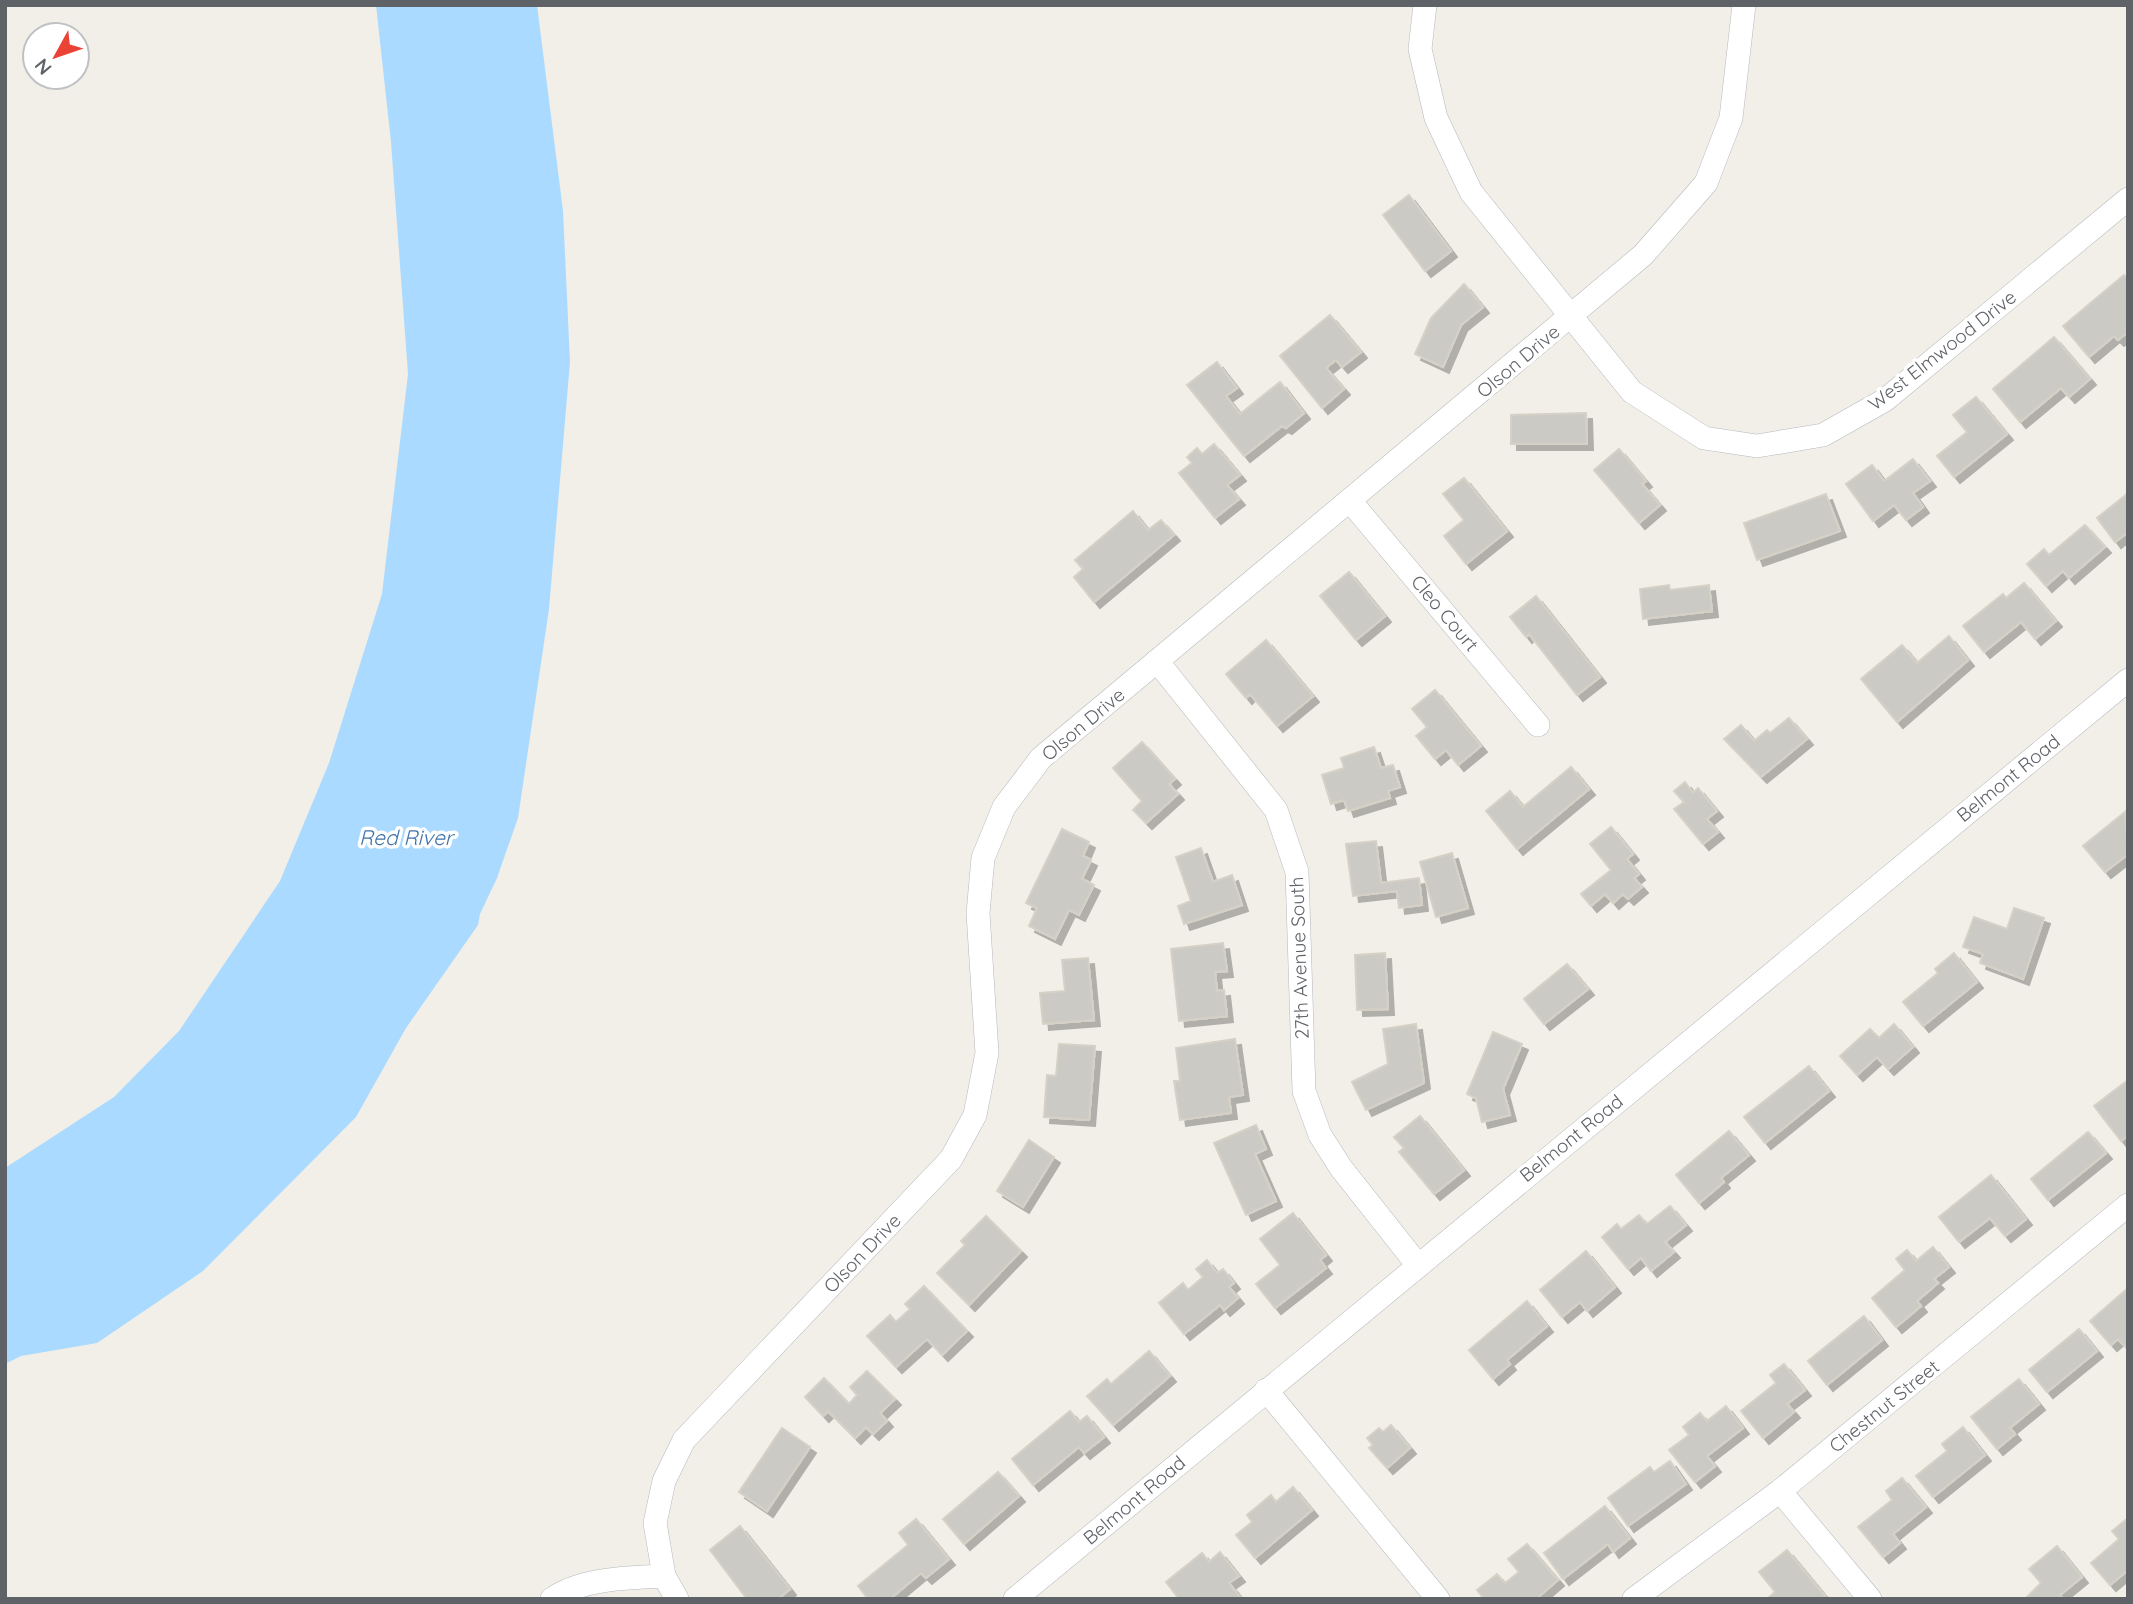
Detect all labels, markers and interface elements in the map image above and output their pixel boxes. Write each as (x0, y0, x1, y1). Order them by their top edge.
north arrow (21, 21, 91, 91)
text: N (29, 54, 57, 80)
street label: West Elmwood Drive (1863, 285, 2021, 415)
street label: Olson Drive (1472, 319, 1564, 403)
street label: Cleo Court (1406, 570, 1484, 656)
street label: Olson Drive (1037, 682, 1129, 766)
street label: Belmont Road (1951, 729, 2065, 827)
water label: Red River (359, 824, 456, 850)
street label: 27th Avenue South (1284, 876, 1314, 1040)
street label: Belmont Road (1514, 1089, 1628, 1187)
street label: Olson Drive (818, 1208, 906, 1298)
street label: Chestnut Street (1824, 1354, 1944, 1458)
street label: Belmont Road (1078, 1450, 1190, 1550)

